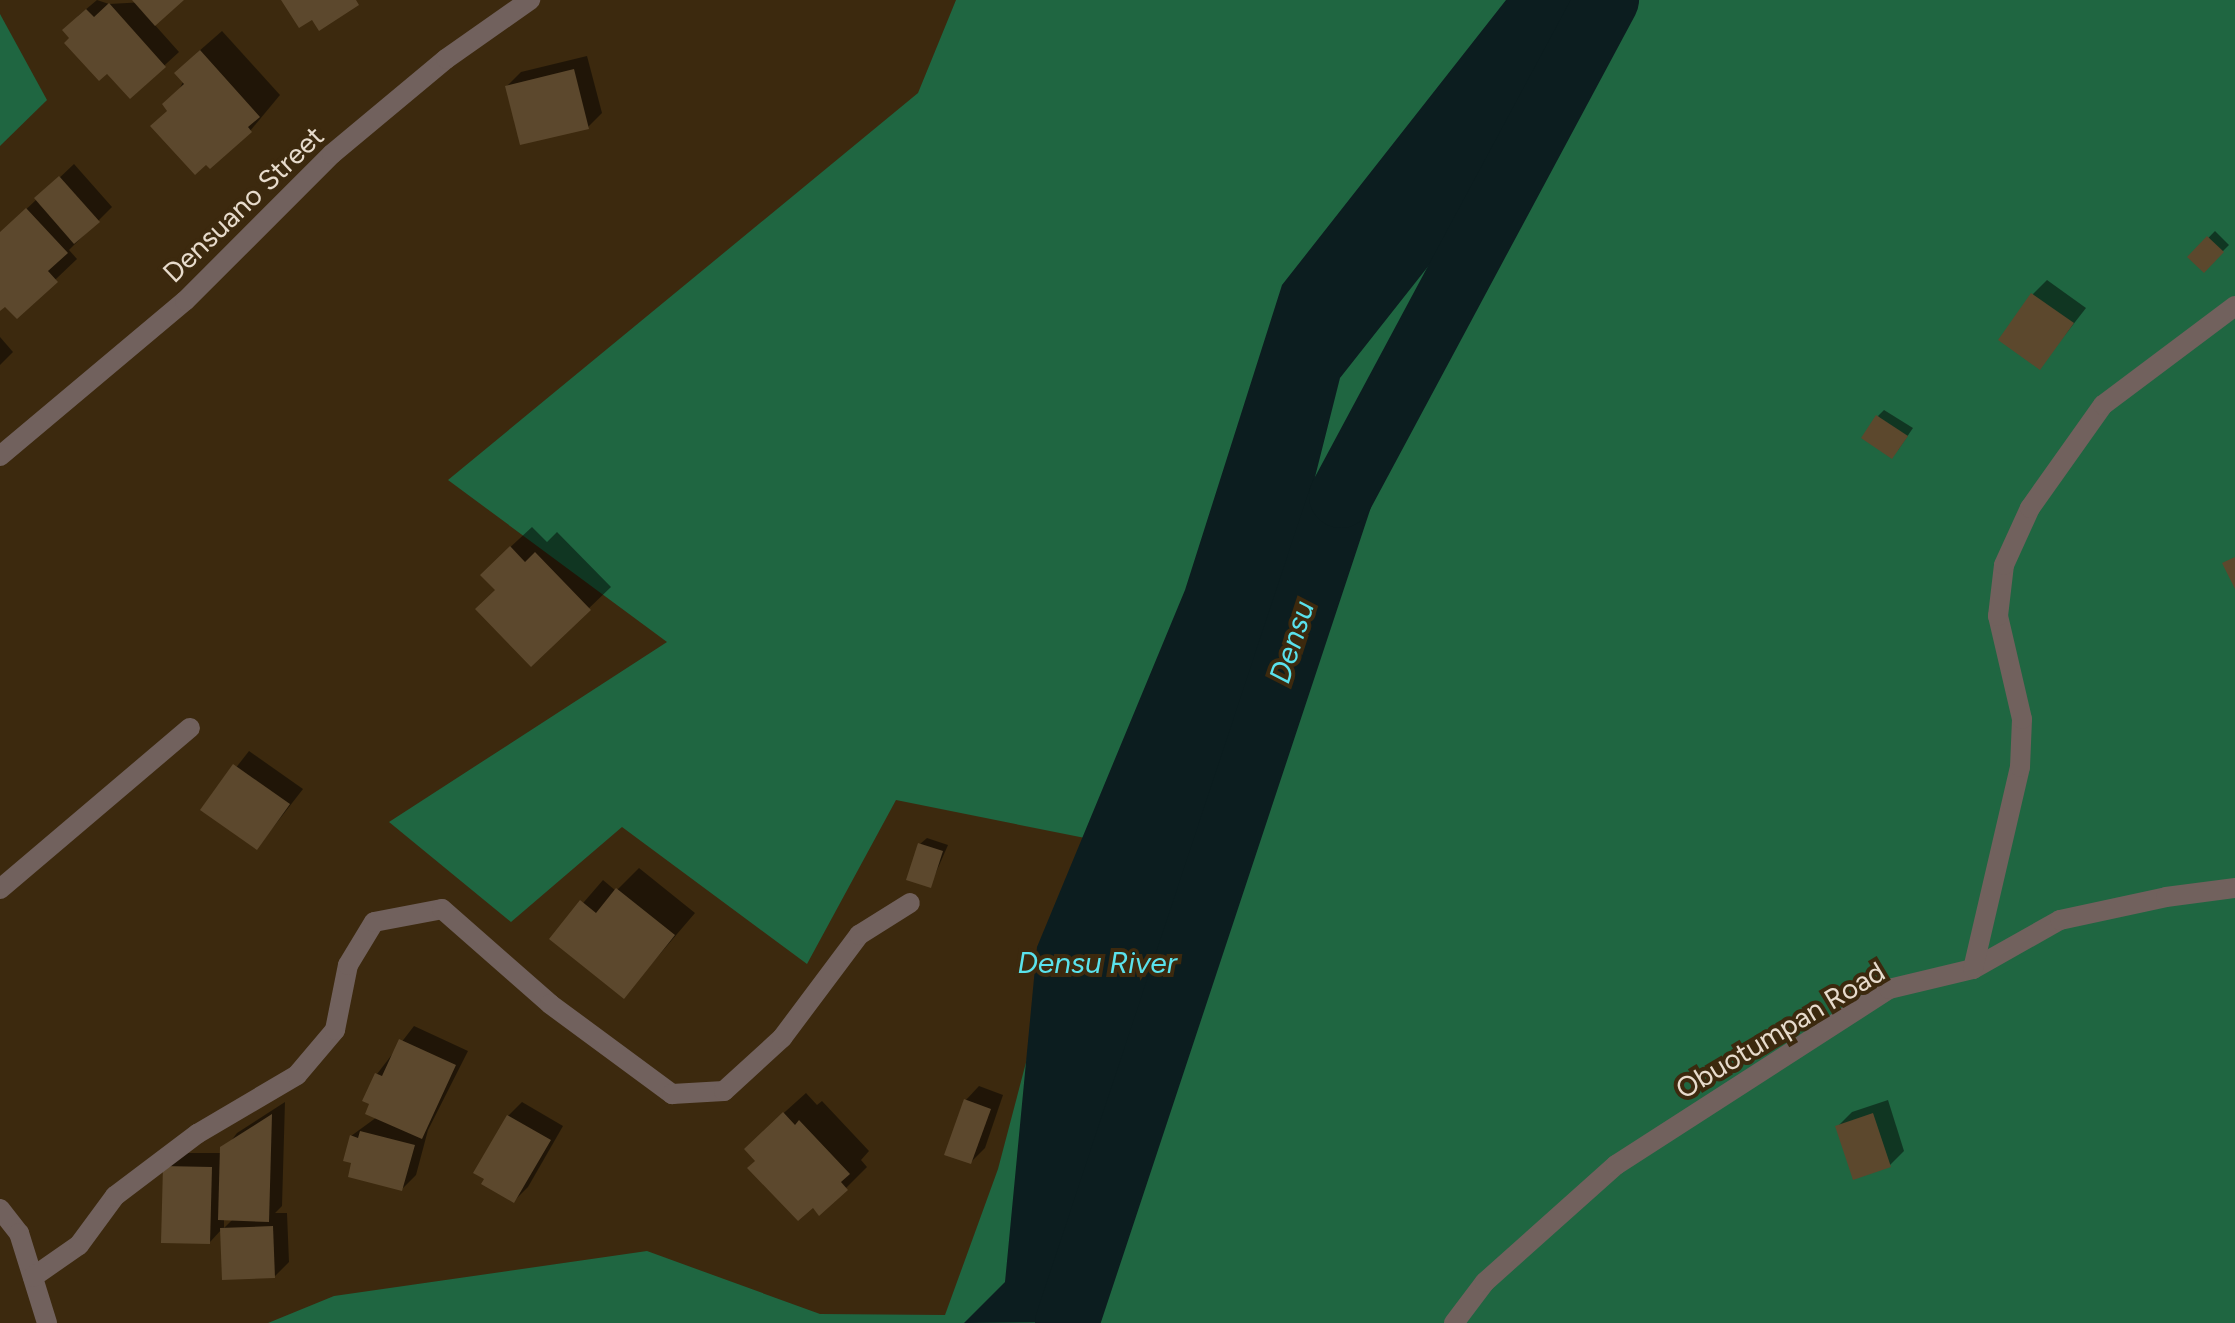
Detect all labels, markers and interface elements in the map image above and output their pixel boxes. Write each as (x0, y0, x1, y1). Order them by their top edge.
street label: Densuano Street (156, 119, 330, 289)
water label: Densu (1262, 596, 1322, 688)
water label: Densu River (1017, 945, 1177, 981)
street label: Obuotumpan Road (1669, 954, 1891, 1106)

